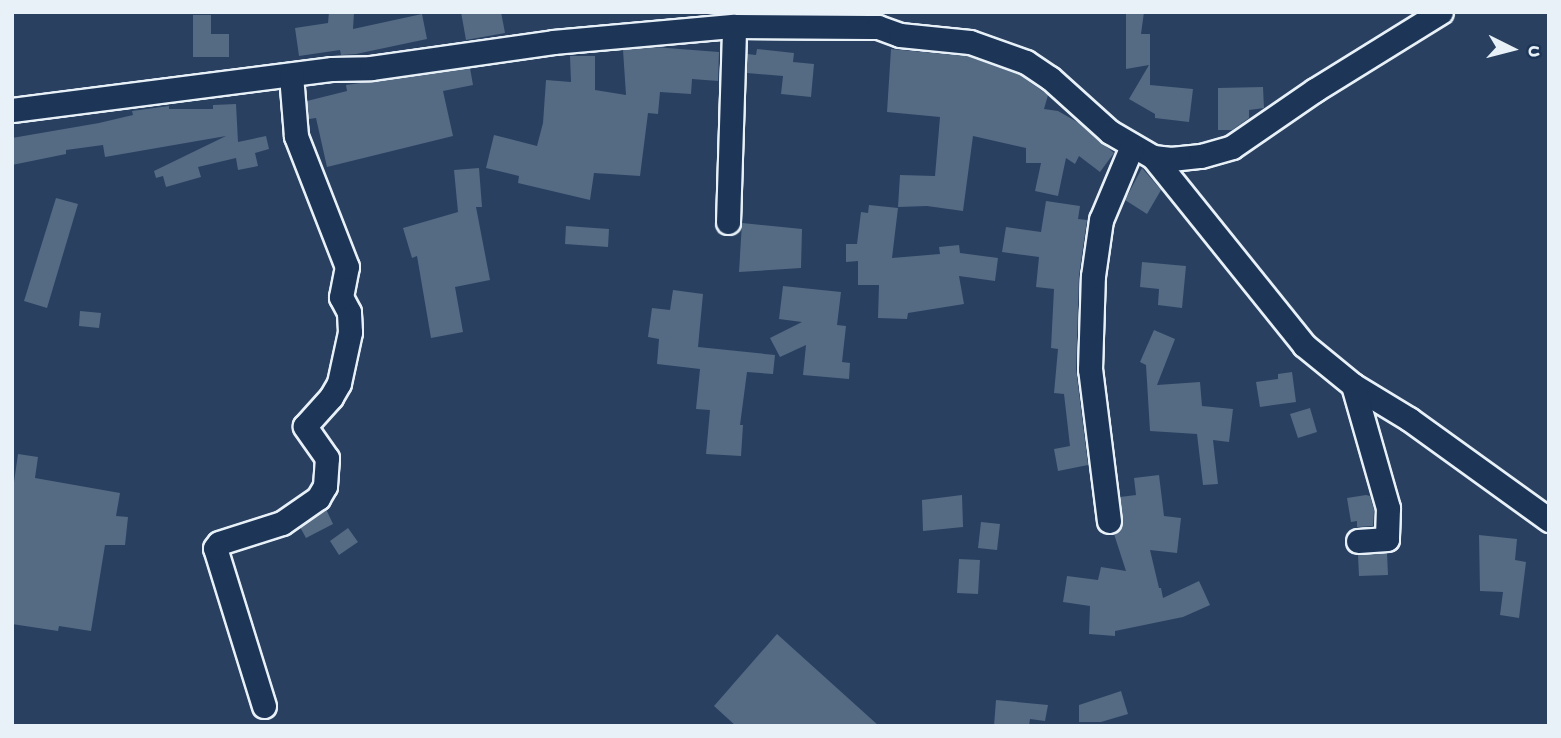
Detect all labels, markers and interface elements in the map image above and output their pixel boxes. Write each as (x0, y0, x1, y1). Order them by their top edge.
north arrow (1477, 14, 1547, 84)
text: U (1521, 45, 1545, 58)

